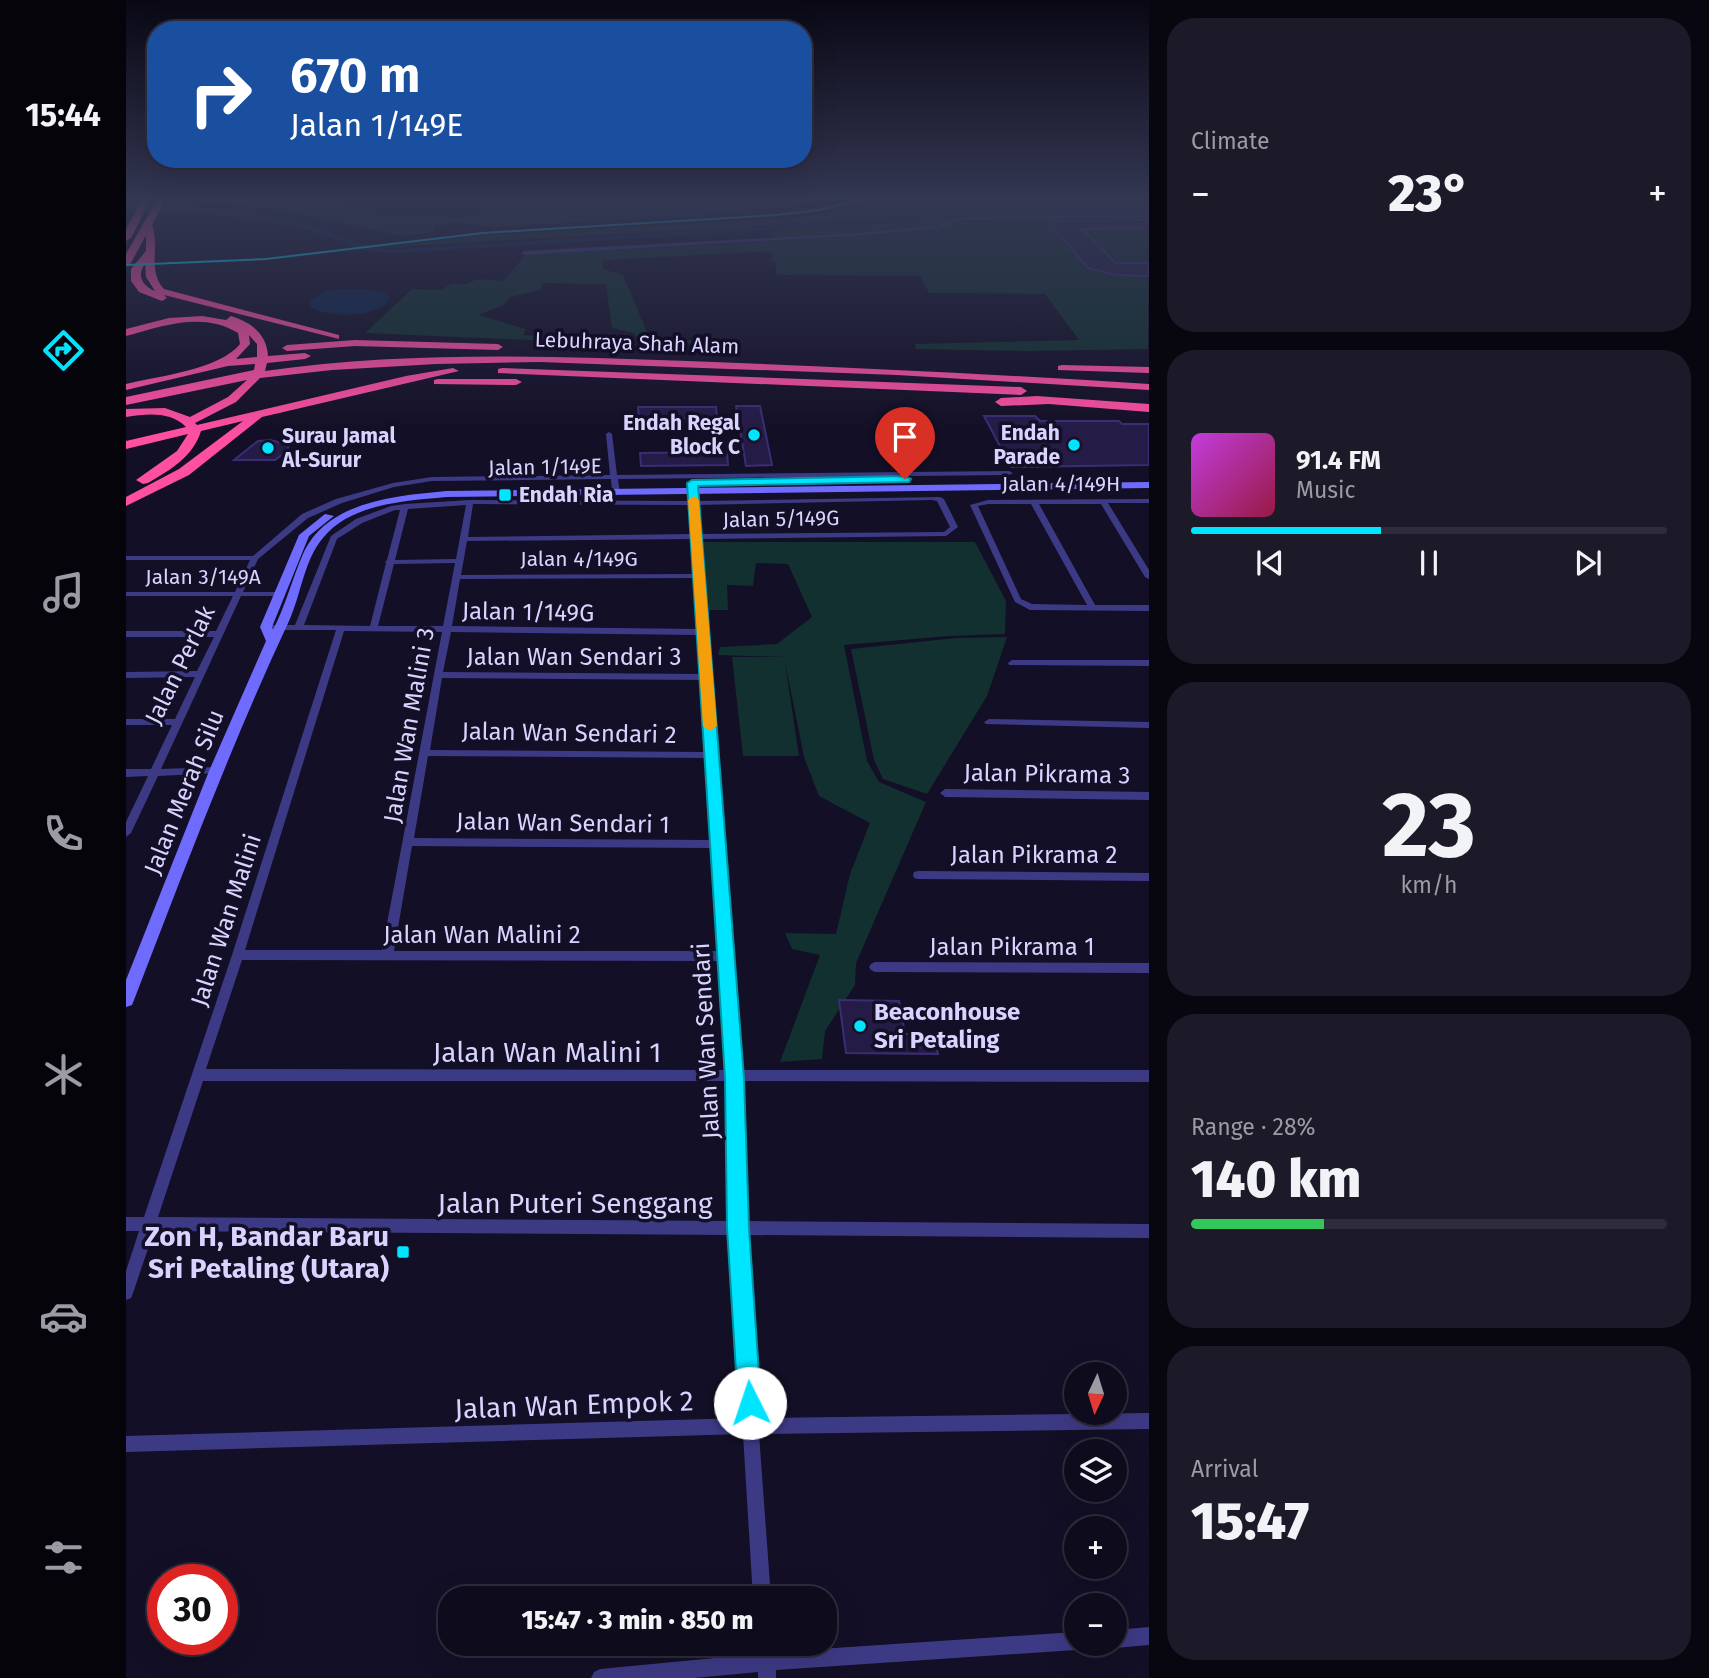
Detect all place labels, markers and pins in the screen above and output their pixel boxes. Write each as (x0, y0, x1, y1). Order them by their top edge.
pin (875, 407, 935, 479)
place label: Endah Regal Block C (623, 410, 741, 460)
place label: Endah Parade (994, 420, 1060, 470)
place label: Surau Jamal Al-Surur (281, 423, 396, 473)
marker: Endah Regal Block C (746, 427, 762, 443)
marker: Endah Parade (1066, 437, 1082, 453)
marker: Surau Jamal Al-Surur (260, 440, 276, 456)
place label: Endah Ria (519, 482, 614, 508)
marker: Endah Ria (497, 487, 513, 503)
place label: Beaconhouse Sri Petaling (874, 998, 1020, 1054)
marker: Beaconhouse Sri Petaling (852, 1018, 868, 1034)
place label: Zon H, Bandar Baru Sri Petaling (Utara) (145, 1220, 389, 1285)
marker: Zon H, Bandar Baru Sri Petaling (Utara) (395, 1244, 411, 1260)

